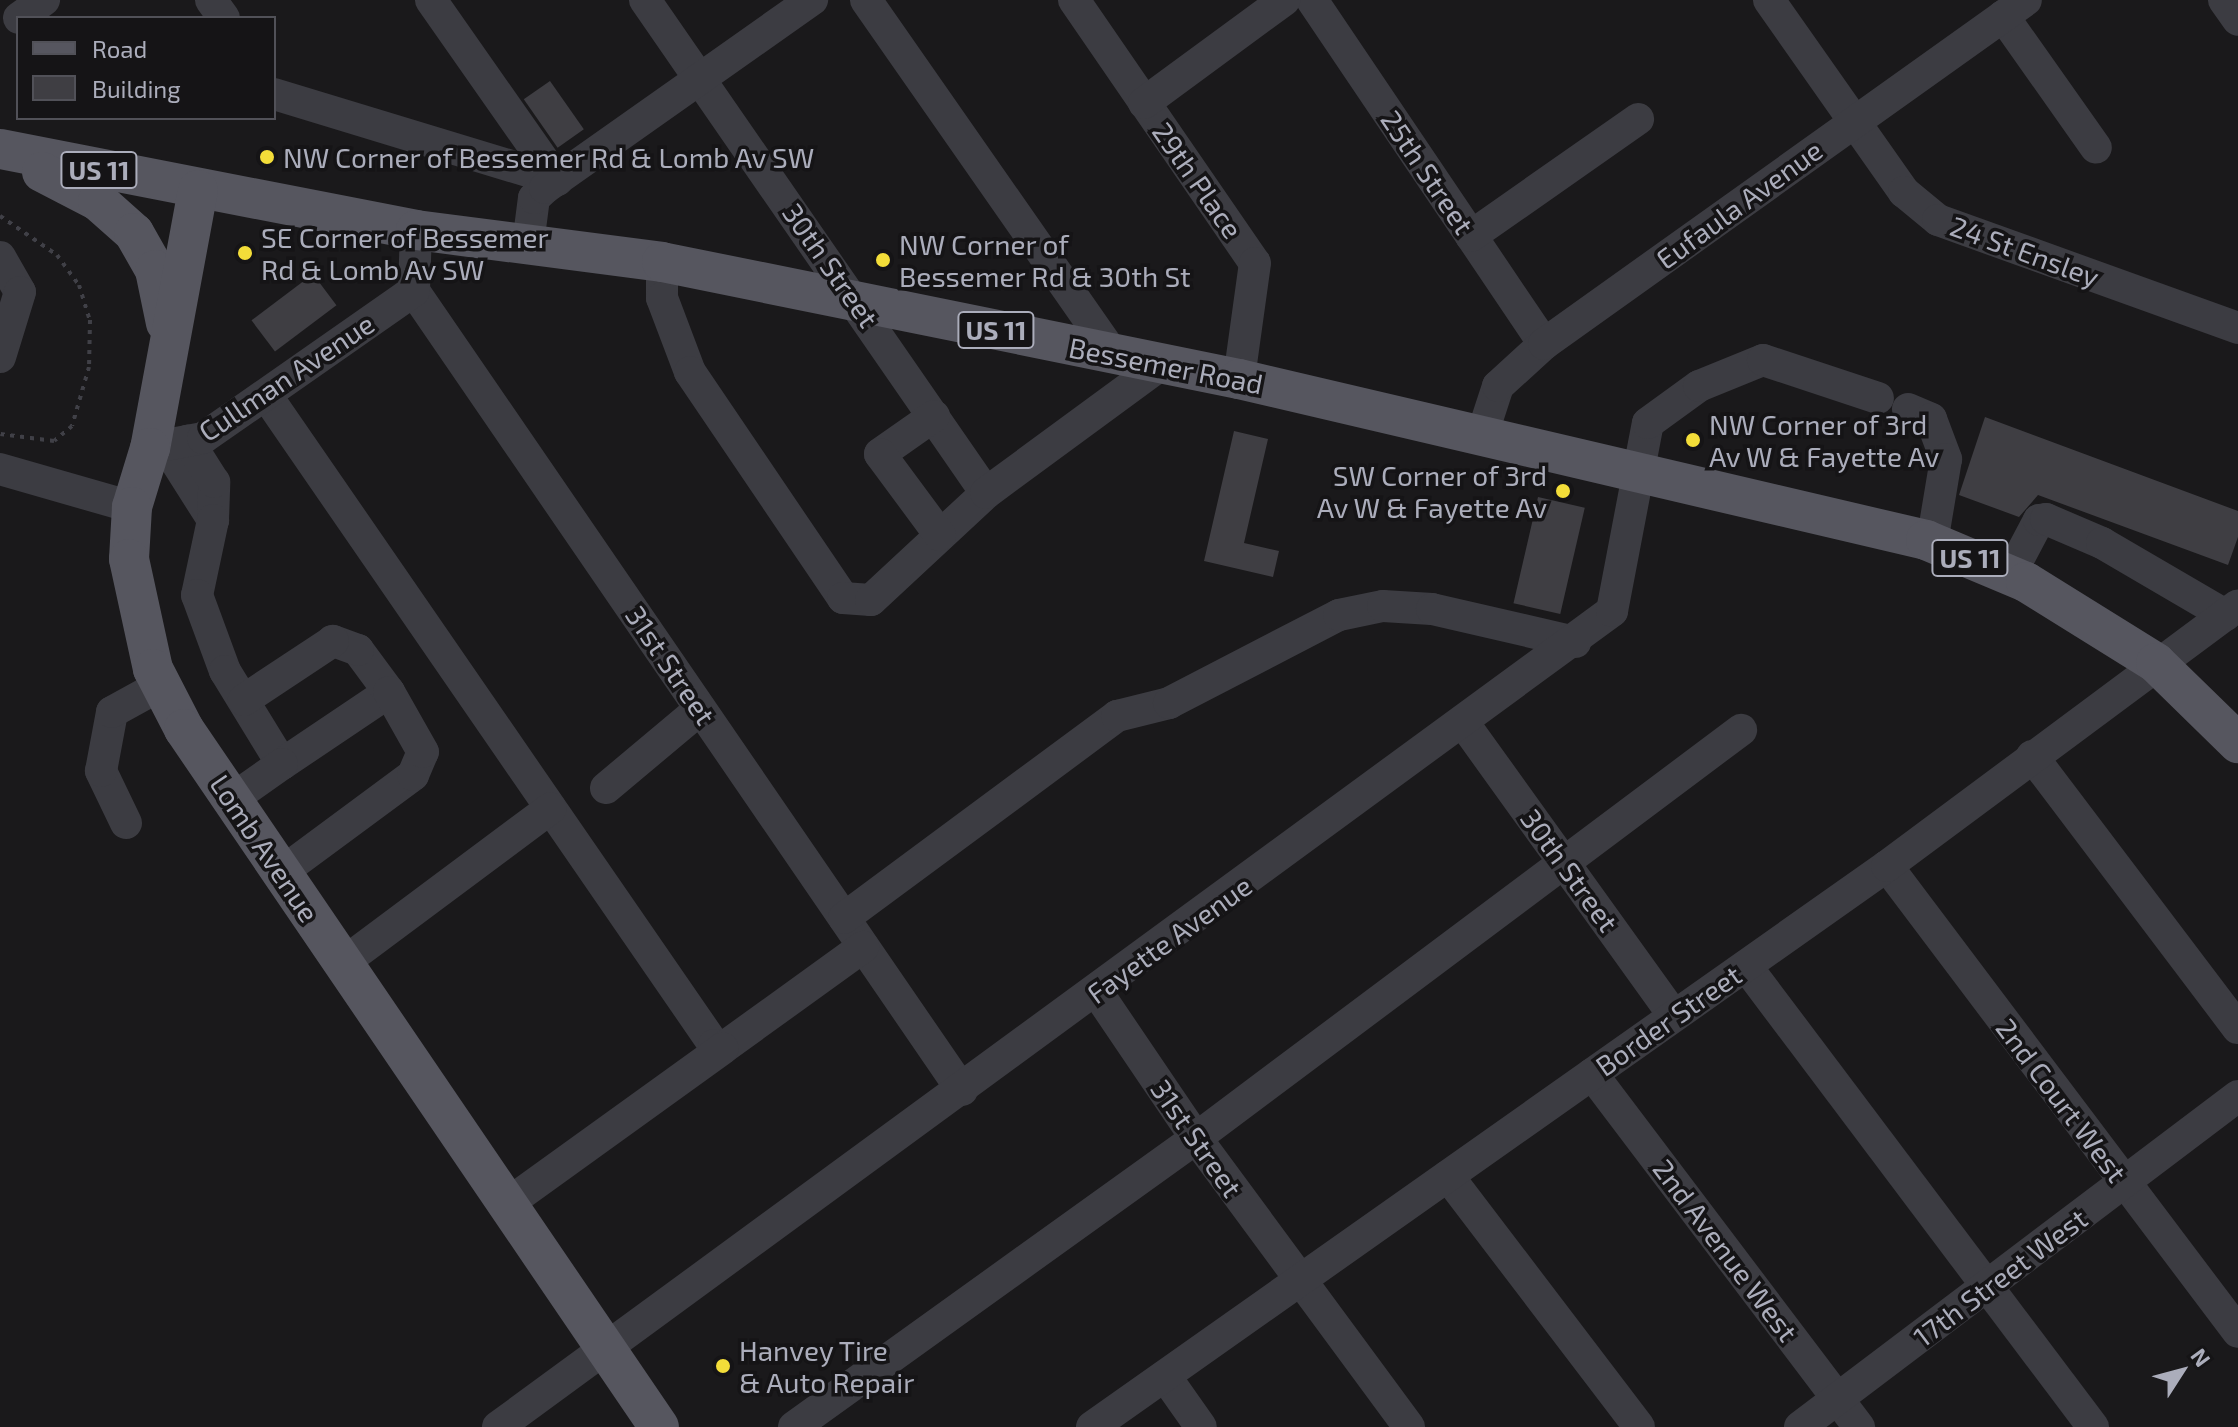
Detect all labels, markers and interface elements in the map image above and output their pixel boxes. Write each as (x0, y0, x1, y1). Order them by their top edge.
legend (16, 16, 276, 120)
text: Road (92, 34, 147, 63)
text: Building (92, 74, 181, 103)
street label: 25th Street (1374, 104, 1482, 240)
street label: 29th Place (1146, 116, 1250, 244)
street label: Eufaula Avenue (1649, 132, 1829, 276)
place label: NW Corner of Bessemer Rd & Lomb Av SW (283, 140, 818, 174)
road number: US 11 (59, 148, 139, 192)
marker: NW Corner of Bessemer Rd & Lomb Av SW (258, 148, 276, 166)
street label: 30th Street (776, 197, 886, 333)
street label: 24 St Ensley (1946, 209, 2104, 293)
place label: SE Corner of Bessemer Rd & Lomb Av SW (261, 220, 550, 286)
place label: NW Corner of Bessemer Rd & 30th St (899, 227, 1191, 293)
marker: SE Corner of Bessemer Rd & Lomb Av SW (236, 244, 254, 262)
marker: NW Corner of Bessemer Rd & 30th St (874, 251, 892, 269)
street label: Cullman Avenue (192, 306, 380, 448)
road number: US 11 (956, 308, 1036, 352)
street label: Bessemer Road (1066, 330, 1266, 400)
place label: NW Corner of 3rd Av W & Fayette Av (1709, 407, 1941, 473)
marker: NW Corner of 3rd Av W & Fayette Av (1684, 431, 1702, 449)
place label: SW Corner of 3rd Av W & Fayette Av (1315, 458, 1547, 524)
marker: SW Corner of 3rd Av W & Fayette Av (1554, 482, 1572, 500)
road number: US 11 (1930, 536, 2010, 580)
street label: 31st Street (619, 599, 723, 731)
street label: Lomb Avenue (203, 768, 327, 928)
street label: 30th Street (1514, 802, 1626, 938)
street label: Fayette Avenue (1080, 868, 1258, 1010)
street label: Border Street (1589, 957, 1747, 1083)
street label: 2nd Court West (1990, 1012, 2134, 1188)
street label: 31st Street (1144, 1073, 1250, 1203)
street label: 2nd Avenue West (1646, 1152, 1806, 1348)
street label: 17th Street West (1907, 1201, 2093, 1353)
north arrow (2142, 1331, 2222, 1411)
place label: Hanvey Tire & Auto Repair (739, 1333, 915, 1399)
text: N (2186, 1343, 2217, 1371)
marker: Hanvey Tire & Auto Repair (714, 1357, 732, 1375)

